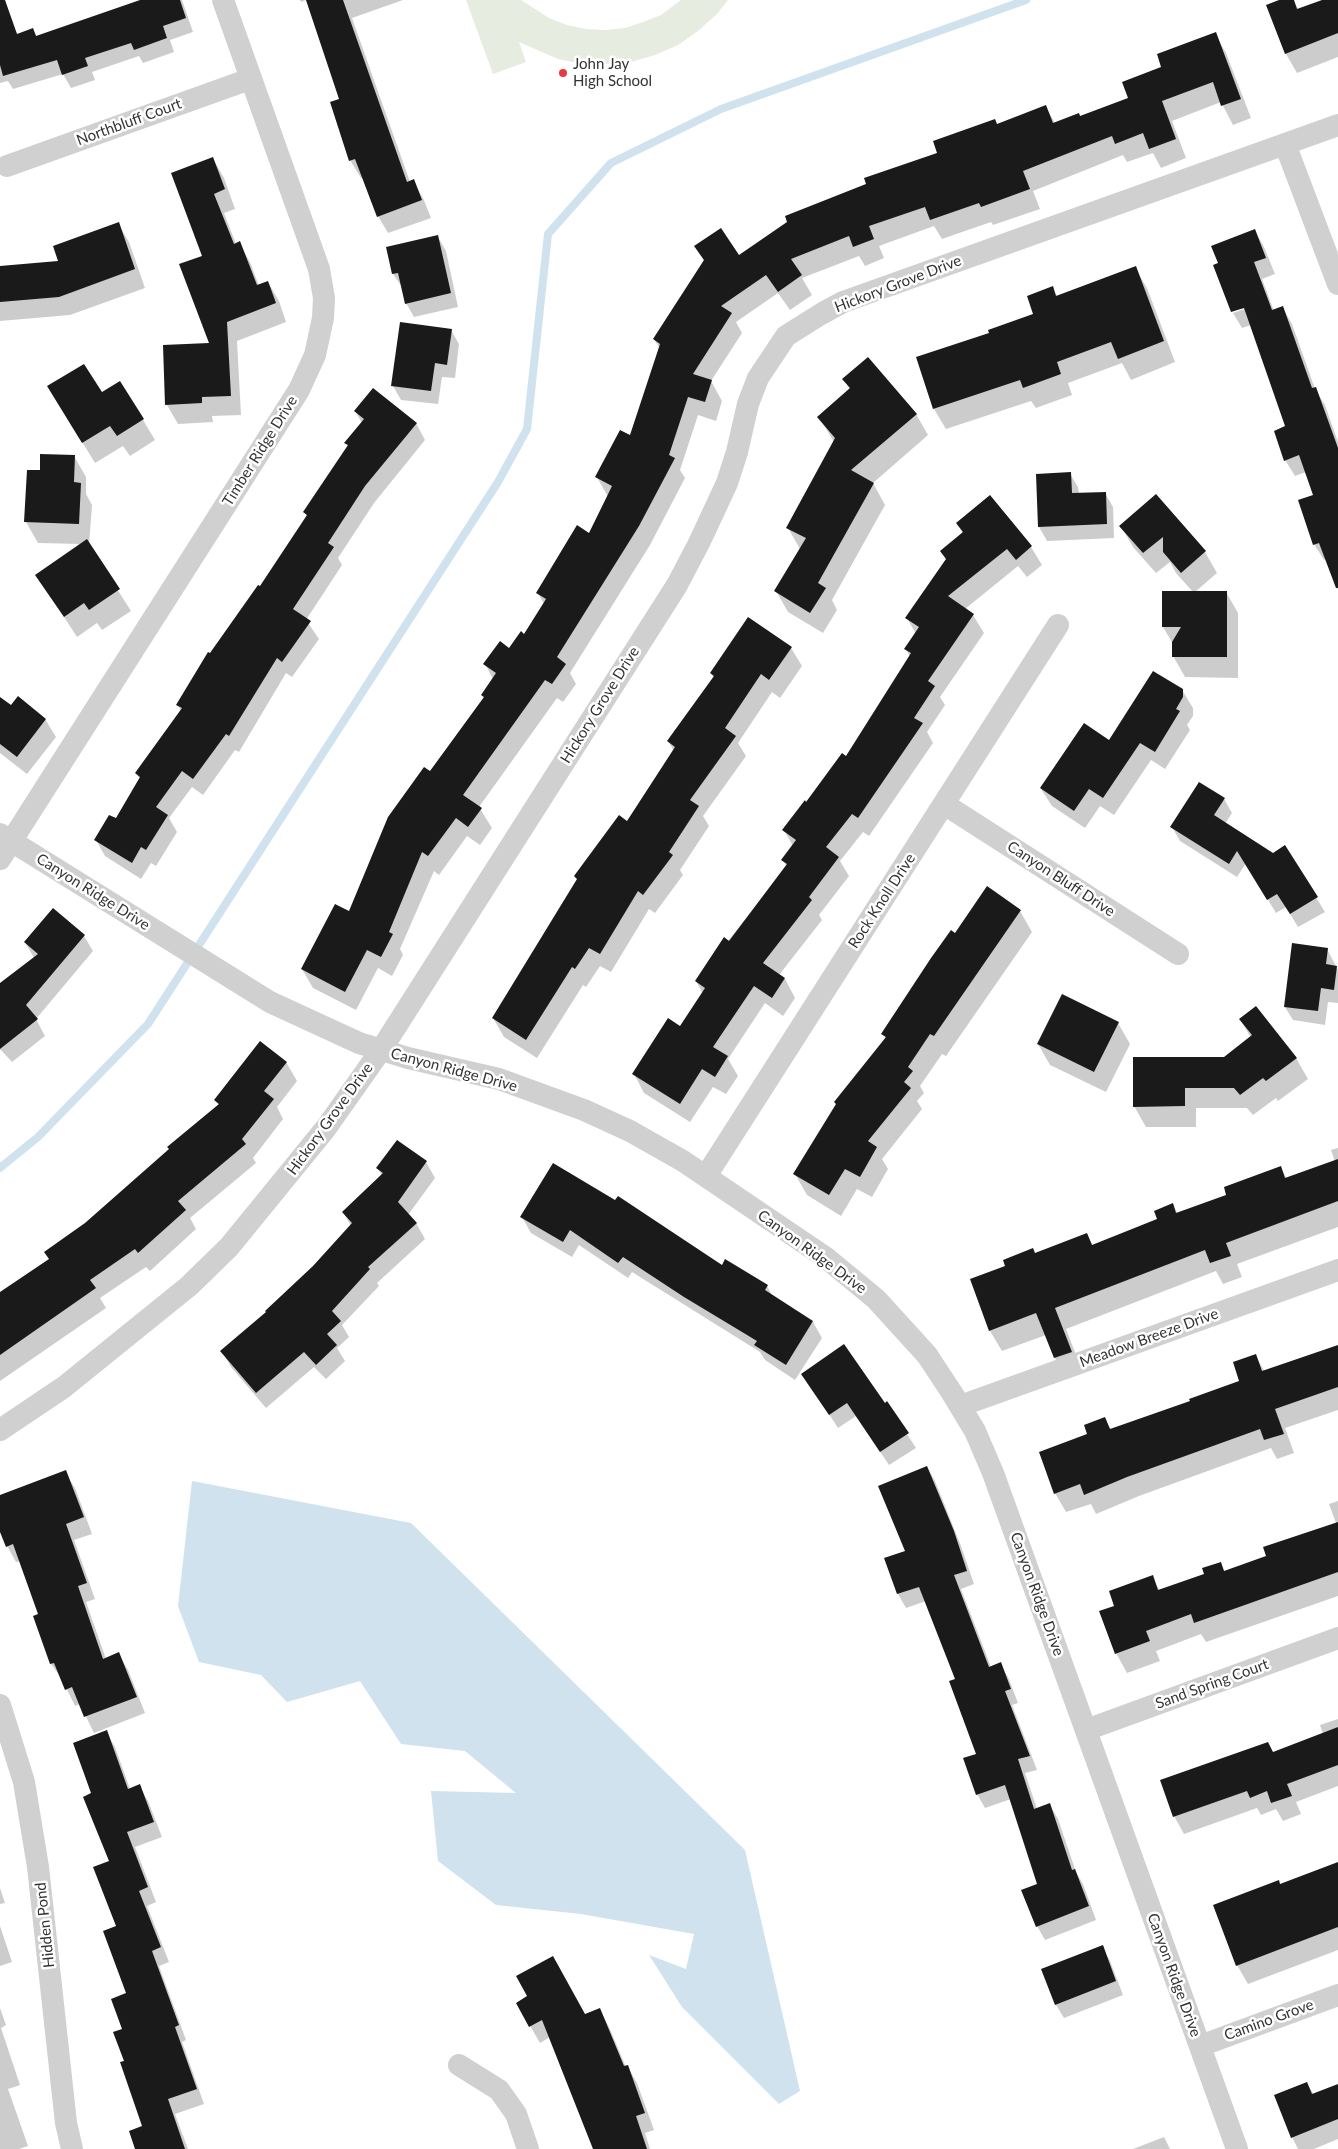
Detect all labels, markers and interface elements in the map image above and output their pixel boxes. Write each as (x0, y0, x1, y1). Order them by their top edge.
place label: John Jay High School (573, 55, 652, 90)
marker: John Jay High School (557, 67, 569, 79)
street label: Northbluff Court (74, 95, 184, 149)
street label: Hickory Grove Drive (832, 252, 964, 316)
street label: Timber Ridge Drive (219, 392, 301, 510)
street label: Hickory Grove Drive (557, 643, 643, 767)
street label: Canyon Bluff Drive (1004, 837, 1118, 921)
street label: Canyon Ridge Drive (33, 850, 153, 934)
street label: Rock Knoll Drive (845, 850, 919, 952)
street label: Canyon Ridge Drive (389, 1044, 519, 1096)
street label: Hickory Grove Drive (283, 1059, 377, 1179)
street label: Canyon Ridge Drive (754, 1206, 870, 1298)
street label: Meadow Breeze Drive (1077, 1305, 1221, 1371)
street label: Canyon Ridge Drive (1006, 1530, 1068, 1658)
street label: Sand Spring Court (1153, 1655, 1271, 1713)
street label: Hidden Pond (32, 1881, 58, 1969)
street label: Canyon Ridge Drive (1143, 1911, 1205, 2039)
street label: Camino Grove (1222, 1995, 1316, 2045)

